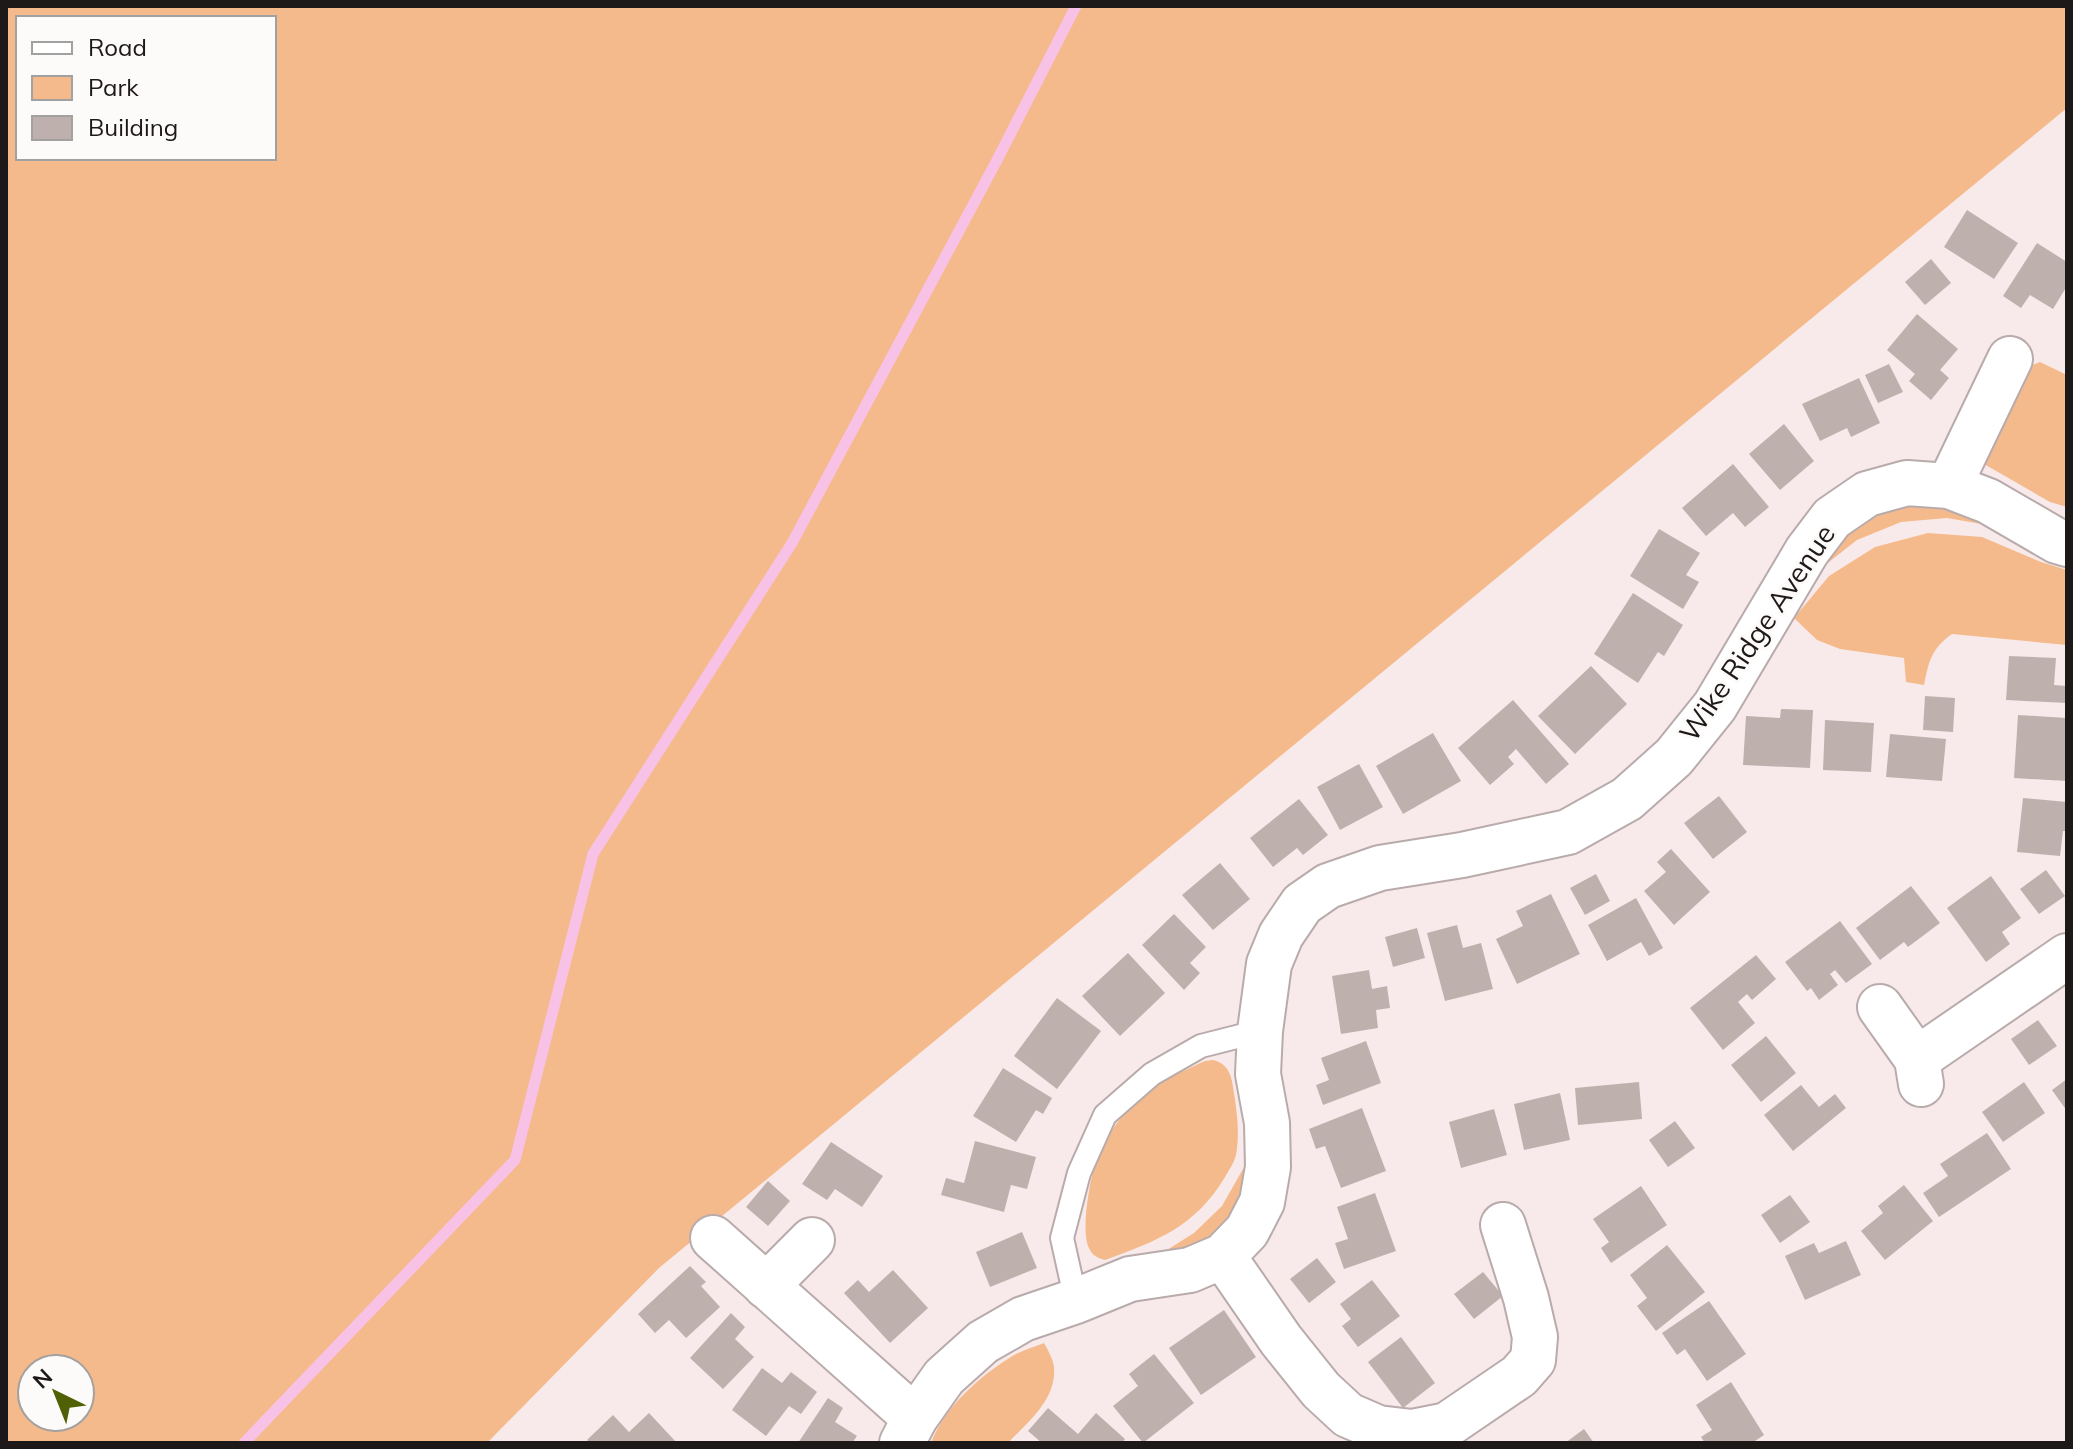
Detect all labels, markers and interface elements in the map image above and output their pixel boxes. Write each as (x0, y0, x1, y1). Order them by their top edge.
legend (16, 16, 276, 160)
text: Road (88, 32, 147, 62)
text: Park (88, 72, 139, 102)
text: Building (88, 112, 178, 142)
street label: Wike Ridge Avenue (1671, 518, 1842, 748)
north arrow (16, 1353, 96, 1433)
text: N (27, 1362, 58, 1394)

